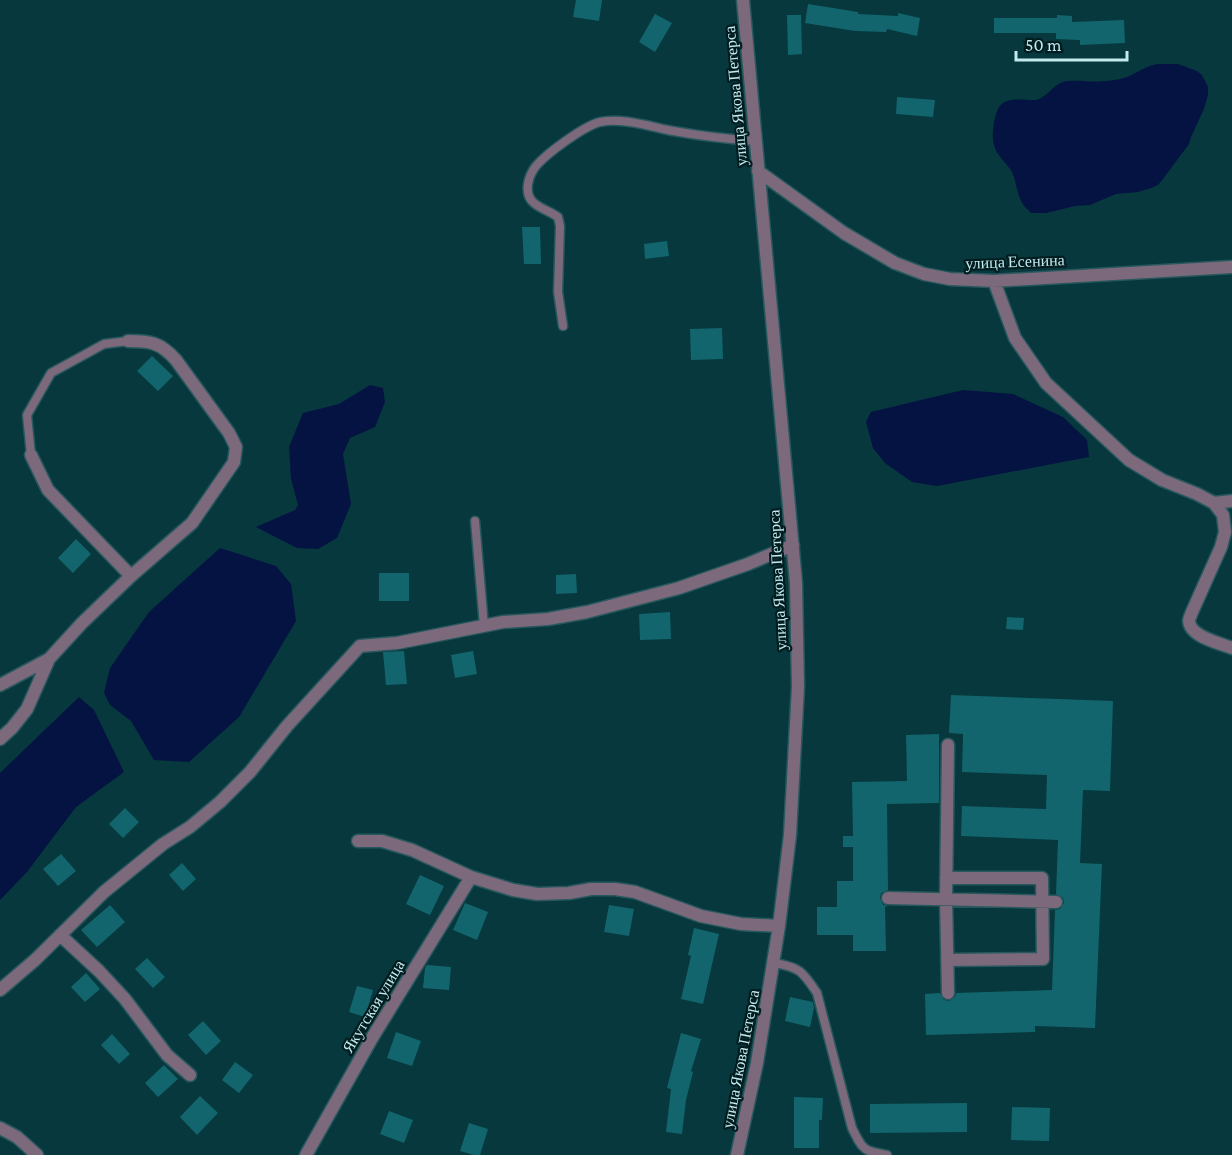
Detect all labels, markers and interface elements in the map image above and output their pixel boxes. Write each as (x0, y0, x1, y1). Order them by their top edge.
scale bar (1016, 24, 1127, 62)
street label: улица Якова Петерса (721, 25, 751, 167)
text: 50 m (1025, 35, 1062, 55)
street label: улица Есенина (965, 251, 1065, 273)
street label: улица Якова Петерса (765, 509, 791, 651)
street label: Якутская улица (339, 957, 409, 1056)
street label: улица Якова Петерса (719, 988, 763, 1130)

